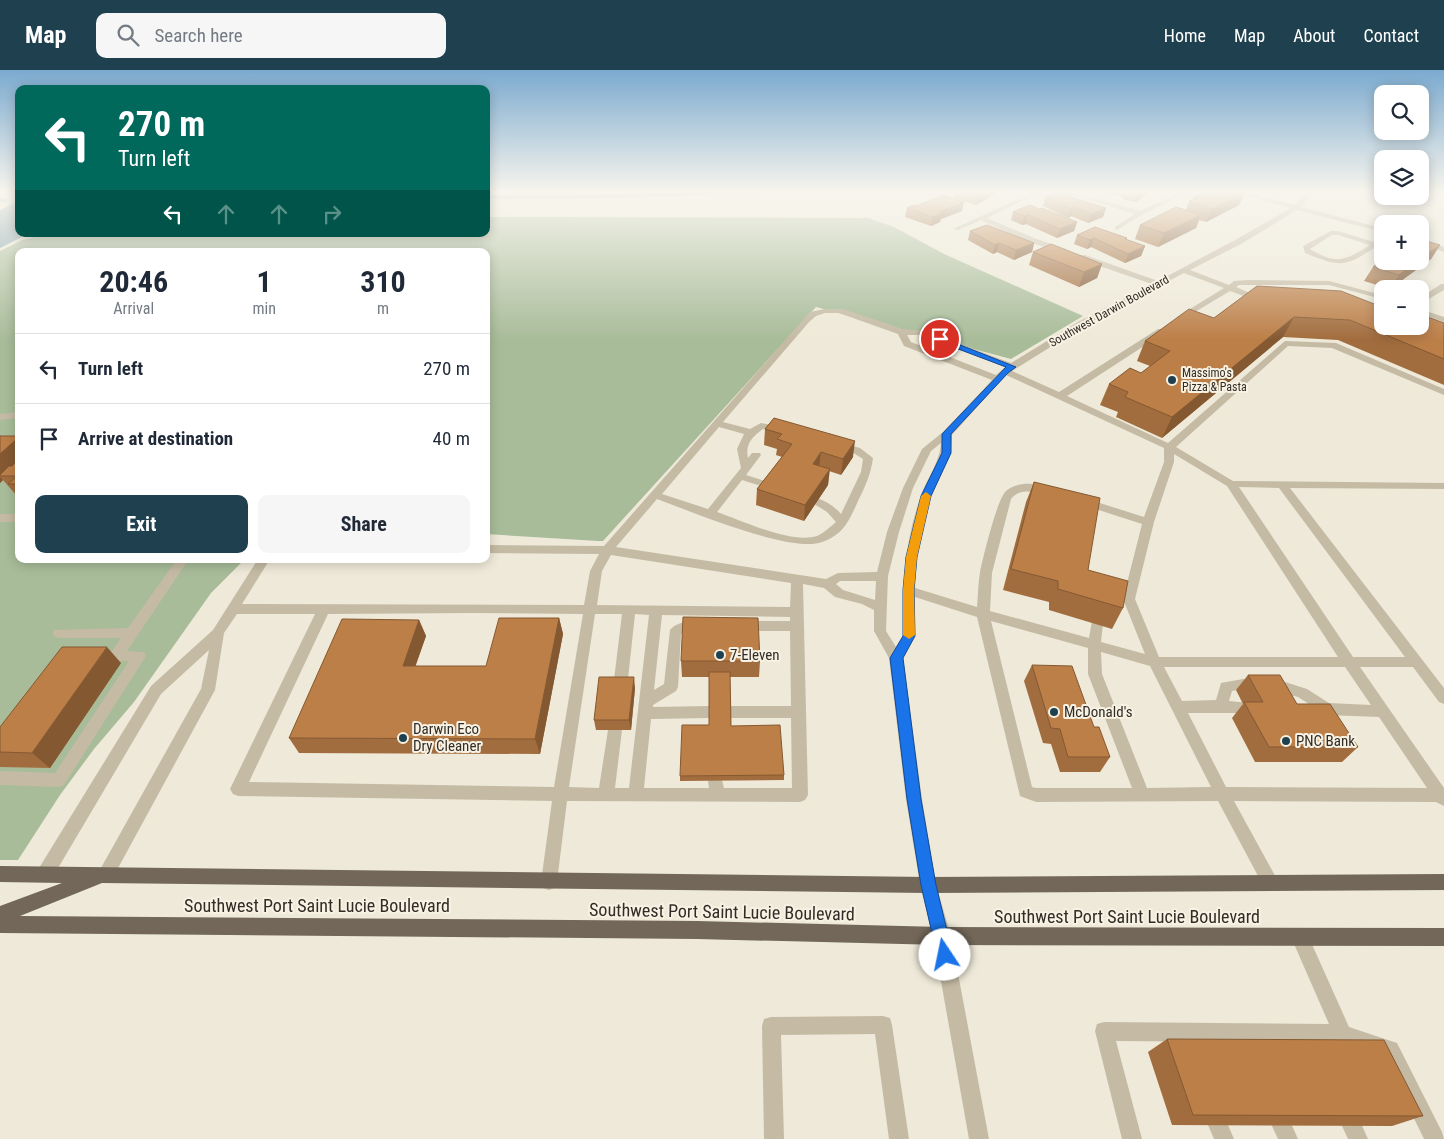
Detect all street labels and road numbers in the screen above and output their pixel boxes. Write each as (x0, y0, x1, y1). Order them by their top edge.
street label: Southwest Darwin Boulevard (1047, 272, 1171, 350)
street label: Southwest Port Saint Lucie Boulevard (184, 895, 450, 916)
street label: Southwest Port Saint Lucie Boulevard (589, 899, 855, 924)
street label: Southwest Port Saint Lucie Boulevard (994, 906, 1260, 927)

